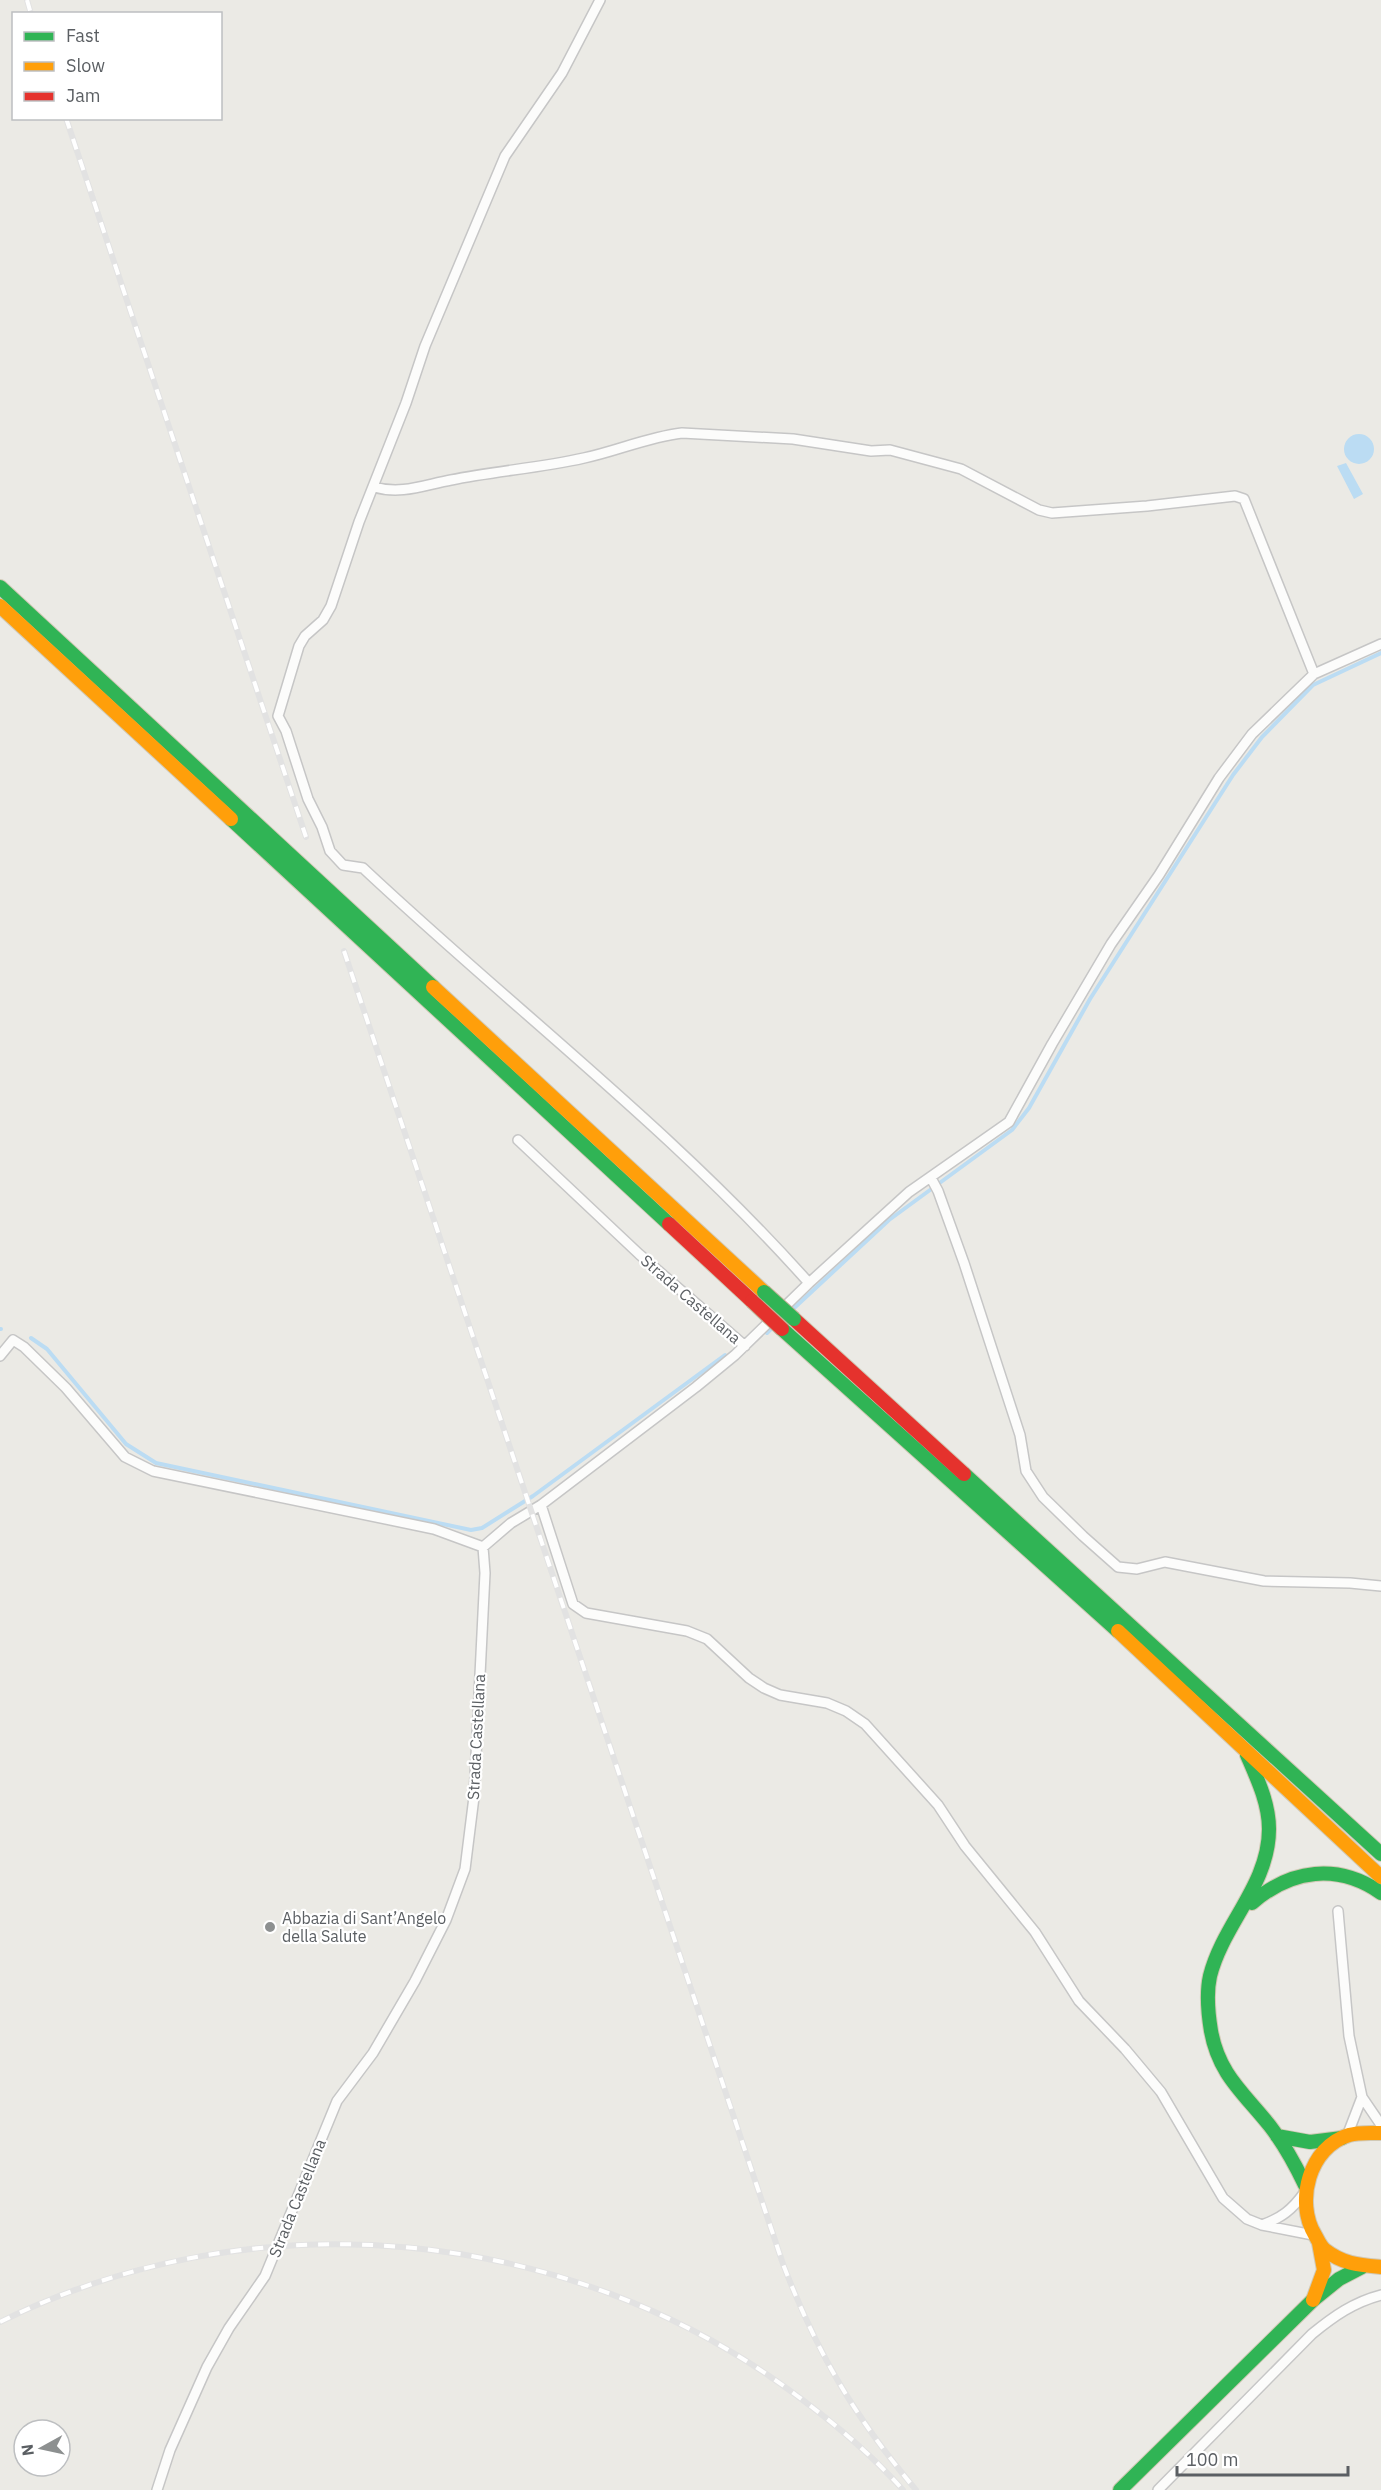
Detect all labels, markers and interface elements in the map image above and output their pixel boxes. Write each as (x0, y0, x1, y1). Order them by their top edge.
legend (12, 12, 222, 120)
text: Fast (66, 24, 100, 47)
text: Slow (66, 54, 105, 77)
text: Jam (66, 84, 101, 107)
street label: Strada Castellana (637, 1250, 746, 1348)
street label: Strada Castellana (463, 1673, 489, 1801)
place label: Abbazia di Sant’Angelo della Salute (282, 1908, 446, 1946)
marker: Abbazia di Sant’Angelo della Salute (263, 1920, 277, 1934)
street label: Strada Castellana (264, 2135, 330, 2260)
north arrow (12, 2418, 72, 2478)
scale bar (1177, 2439, 1348, 2477)
text: N (16, 2443, 38, 2457)
text: 100 m (1186, 2448, 1238, 2471)

